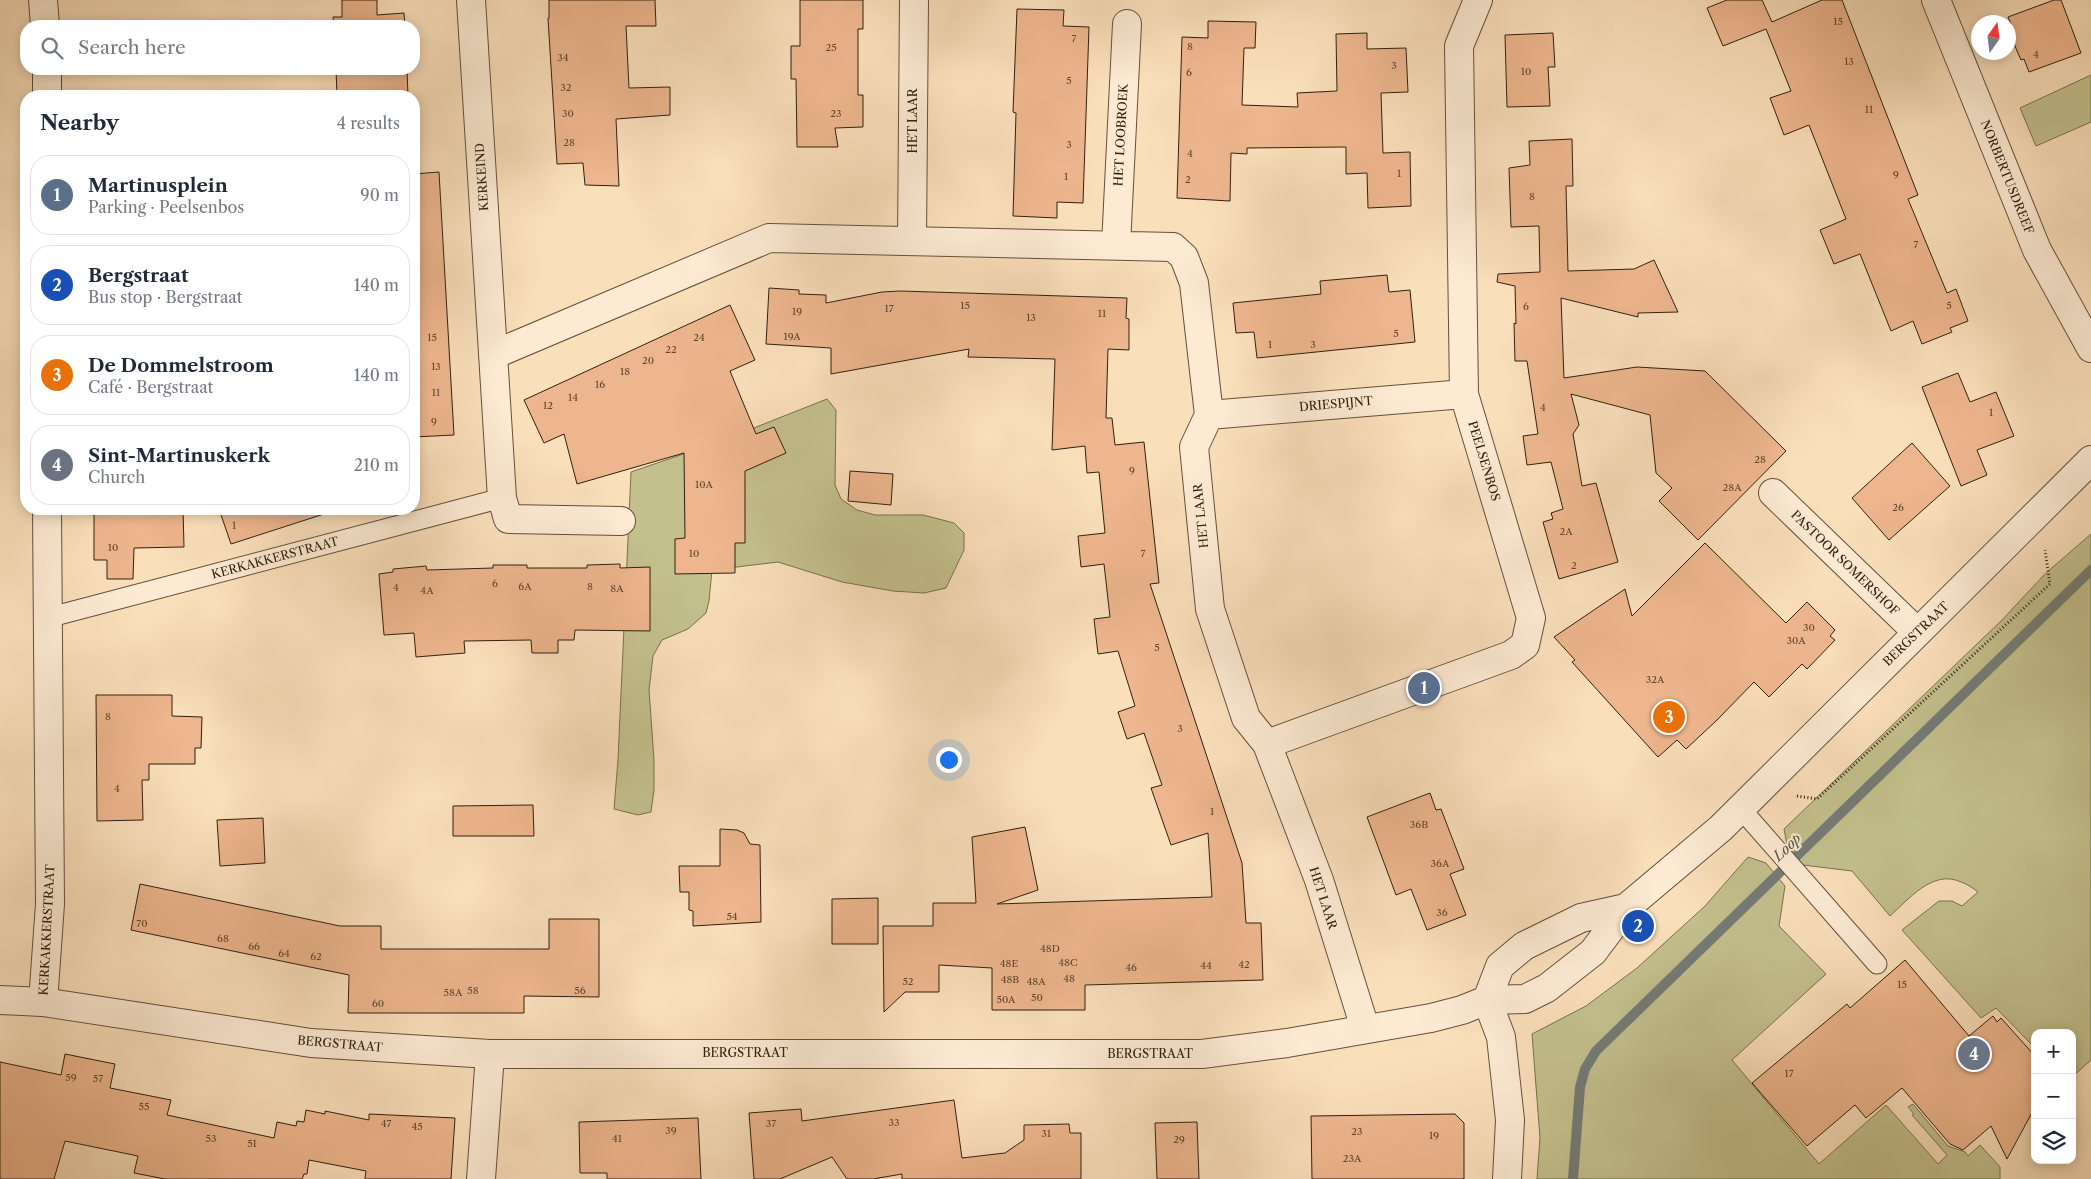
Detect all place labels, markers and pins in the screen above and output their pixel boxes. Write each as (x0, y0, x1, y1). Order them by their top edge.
pin: 1 (1408, 669, 1440, 707)
pin: 3 (1653, 698, 1685, 736)
pin: 2 (1622, 907, 1654, 945)
pin: 4 (1958, 1035, 1990, 1073)

